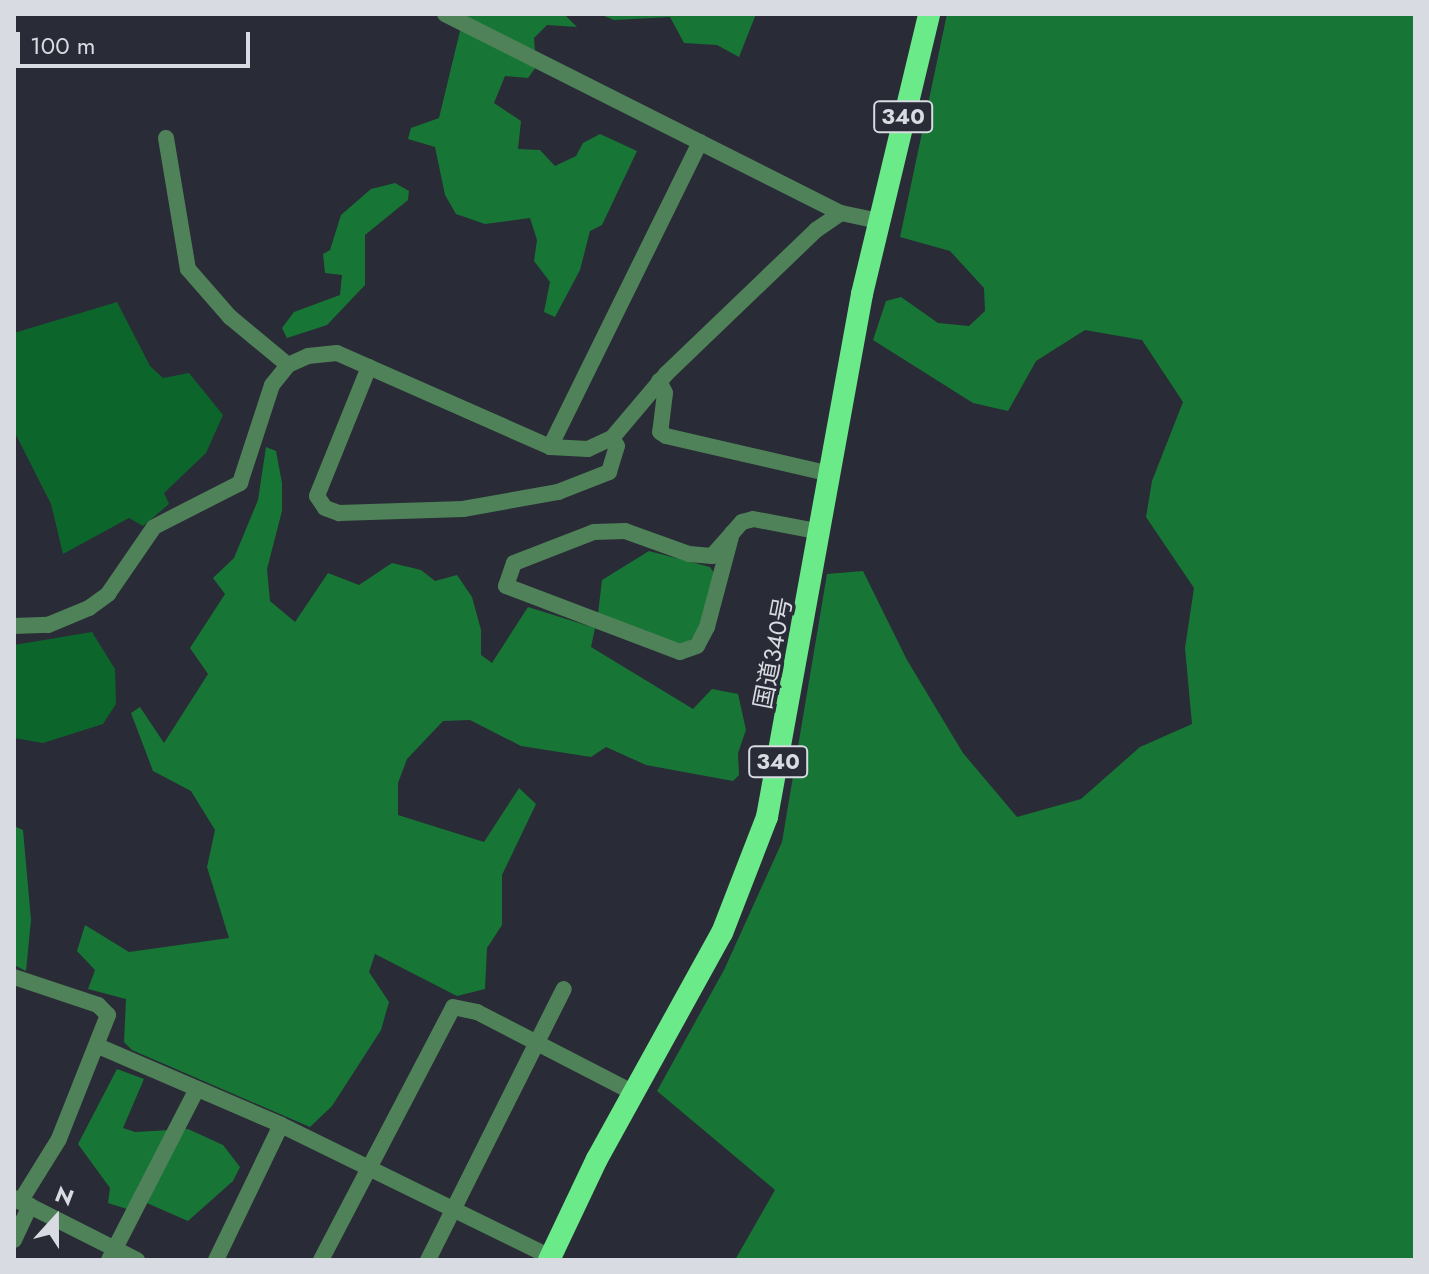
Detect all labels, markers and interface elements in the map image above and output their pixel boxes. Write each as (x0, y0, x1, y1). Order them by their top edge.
scale bar (20, 16, 254, 66)
text: 100 m (30, 28, 96, 63)
road number: 340 (873, 99, 933, 135)
street label: 国道340号 (748, 595, 798, 711)
road number: 340 (748, 744, 808, 780)
north arrow (16, 1178, 96, 1258)
text: N (51, 1178, 78, 1214)

